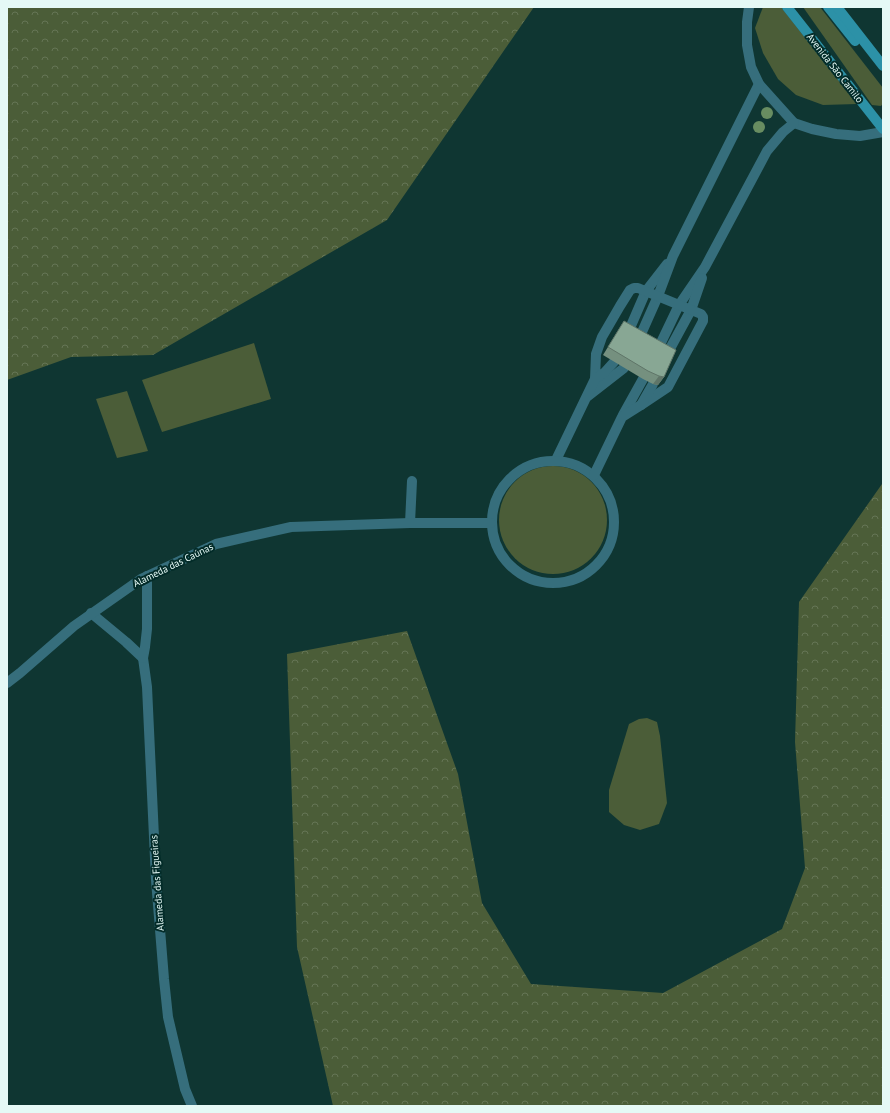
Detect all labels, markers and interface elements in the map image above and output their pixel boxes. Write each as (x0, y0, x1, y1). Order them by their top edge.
street label: Avenida São Camilo (804, 31, 866, 105)
street label: Alameda das Caúnas (131, 540, 215, 590)
street label: Alameda das Figueiras (147, 835, 167, 931)

